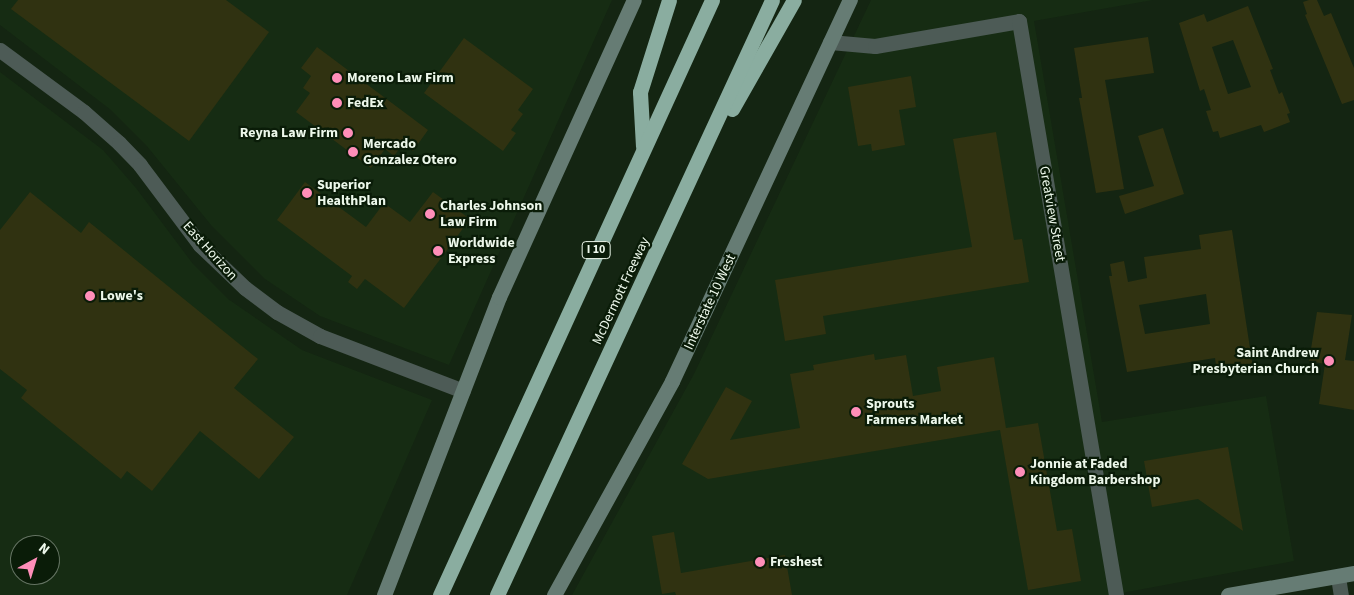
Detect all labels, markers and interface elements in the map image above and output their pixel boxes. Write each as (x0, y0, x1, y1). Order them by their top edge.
place label: Moreno Law Firm (347, 70, 454, 86)
marker: Moreno Law Firm (331, 72, 343, 84)
place label: FedEx (347, 95, 384, 111)
marker: FedEx (331, 97, 343, 109)
place label: Reyna Law Firm (240, 125, 338, 141)
marker: Reyna Law Firm (342, 127, 354, 139)
place label: Mercado Gonzalez Otero (363, 136, 457, 168)
marker: Mercado Gonzalez Otero (347, 146, 359, 158)
street label: Greatview Street (1035, 165, 1069, 263)
place label: Superior HealthPlan (317, 177, 386, 210)
marker: Superior HealthPlan (301, 187, 313, 199)
place label: Charles Johnson Law Firm (440, 198, 542, 230)
marker: Charles Johnson Law Firm (424, 208, 436, 220)
street label: East Horizon (179, 218, 241, 284)
place label: Worldwide Express (448, 235, 515, 268)
street label: McDermott Freeway (589, 235, 653, 347)
road number: I 10 (581, 240, 611, 260)
marker: Worldwide Express (432, 245, 444, 257)
street label: Interstate 10 West (680, 251, 740, 353)
place label: Lowe's (100, 288, 143, 304)
marker: Lowe's (84, 290, 96, 302)
place label: Saint Andrew Presbyterian Church (1193, 345, 1319, 378)
marker: Saint Andrew Presbyterian Church (1323, 355, 1335, 367)
place label: Sprouts Farmers Market (866, 396, 963, 428)
marker: Sprouts Farmers Market (850, 406, 862, 418)
place label: Jonnie at Faded Kingdom Barbershop (1030, 456, 1160, 488)
marker: Jonnie at Faded Kingdom Barbershop (1014, 466, 1026, 478)
north arrow (10, 535, 60, 585)
text: N (34, 538, 54, 560)
place label: Freshest (770, 554, 822, 570)
marker: Freshest (754, 556, 766, 568)

